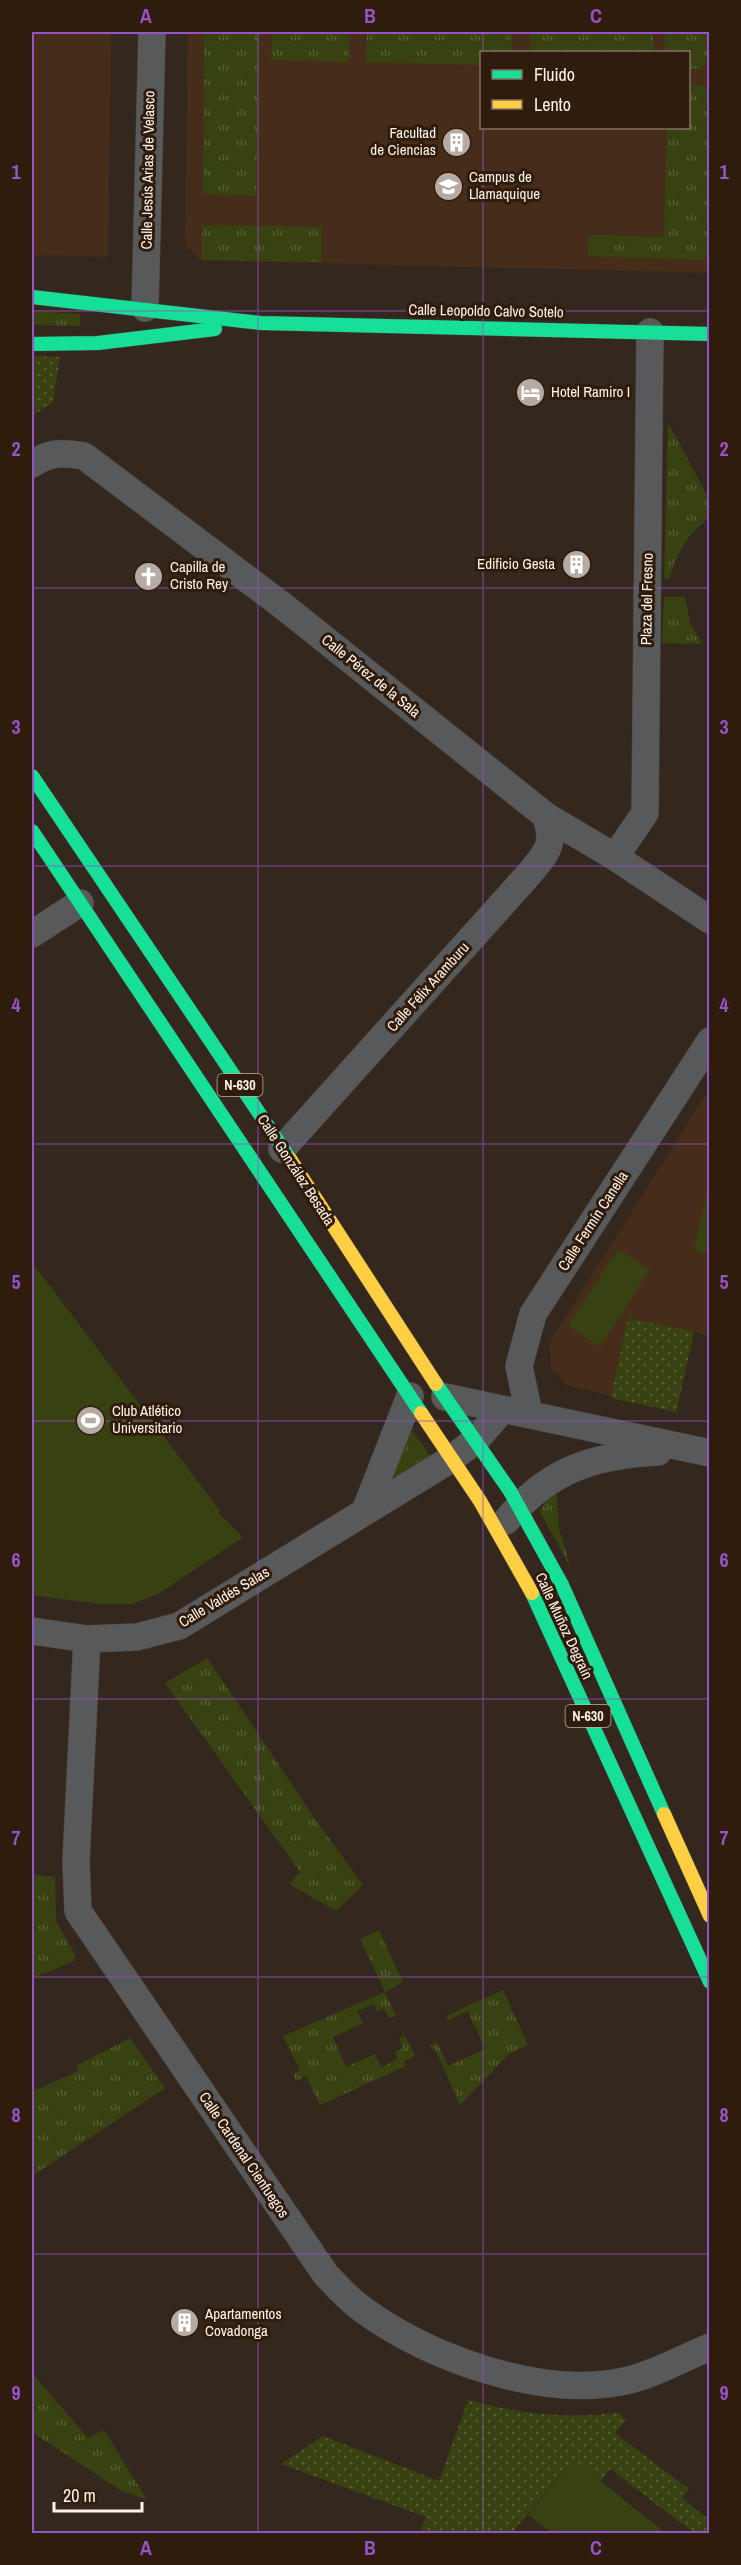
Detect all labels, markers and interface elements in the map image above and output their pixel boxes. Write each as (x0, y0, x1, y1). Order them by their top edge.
text: A (140, 2, 152, 29)
text: B (364, 2, 376, 29)
text: C (590, 2, 602, 29)
legend (480, 51, 690, 129)
text: Fluido (534, 62, 575, 87)
street label: Calle Jesús Arias de Velasco (136, 90, 159, 249)
text: Lento (534, 92, 571, 117)
place label: Facultad de Ciencias (370, 122, 436, 160)
building icon: Facultad de Ciencias (441, 126, 473, 158)
text: 1 (11, 158, 21, 185)
text: 1 (719, 158, 729, 185)
place label: Campus de Llamaquique (469, 166, 540, 204)
school or university icon: Campus de Llamaquique (432, 170, 464, 202)
street label: Calle Leopoldo Calvo Sotelo (408, 299, 564, 322)
hotel icon: Hotel Ramiro I (514, 376, 546, 408)
place label: Hotel Ramiro I (551, 381, 630, 402)
text: 2 (11, 435, 21, 462)
text: 2 (719, 435, 729, 462)
building icon: Edificio Gesta (560, 548, 592, 580)
place label: Edificio Gesta (477, 553, 555, 574)
street label: Plaza del Fresno (635, 553, 658, 645)
place label: Capilla de Cristo Rey (170, 556, 229, 594)
church icon: Capilla de Cristo Rey (133, 560, 165, 592)
street label: Calle Pérez de la Sala (317, 629, 425, 722)
text: 3 (11, 713, 21, 740)
text: 3 (719, 713, 729, 740)
street label: Calle Félix Aramburu (382, 937, 474, 1036)
text: 4 (11, 991, 21, 1018)
text: 4 (719, 991, 729, 1018)
road number: N-630 (218, 1074, 262, 1096)
street label: Calle González Besada (253, 1110, 340, 1229)
street label: Calle Fermín Canella (552, 1167, 633, 1275)
text: 5 (11, 1268, 21, 1295)
text: 5 (719, 1268, 729, 1295)
place label: Club Atlético Universitario (112, 1400, 183, 1438)
sports icon: Club Atlético Universitario (75, 1404, 107, 1436)
text: 6 (11, 1546, 21, 1573)
text: 6 (719, 1546, 729, 1573)
street label: Calle Valdés Salas (174, 1561, 273, 1632)
street label: Calle Muñoz Degraín (531, 1569, 598, 1683)
road number: N-630 (566, 1705, 610, 1727)
text: 7 (11, 1824, 21, 1851)
text: 7 (719, 1824, 729, 1851)
street label: Calle Cardenal Cienfuegos (194, 2088, 294, 2222)
text: 8 (11, 2101, 21, 2128)
text: 8 (719, 2101, 729, 2128)
place label: Apartamentos Covadonga (204, 2303, 282, 2341)
building icon: Apartamentos Covadonga (168, 2307, 200, 2339)
text: 9 (11, 2379, 21, 2406)
text: 9 (719, 2379, 729, 2406)
scale bar (54, 2475, 142, 2513)
text: 20 m (63, 2483, 96, 2508)
text: A (140, 2534, 152, 2561)
text: B (364, 2534, 376, 2561)
text: C (590, 2534, 602, 2561)

